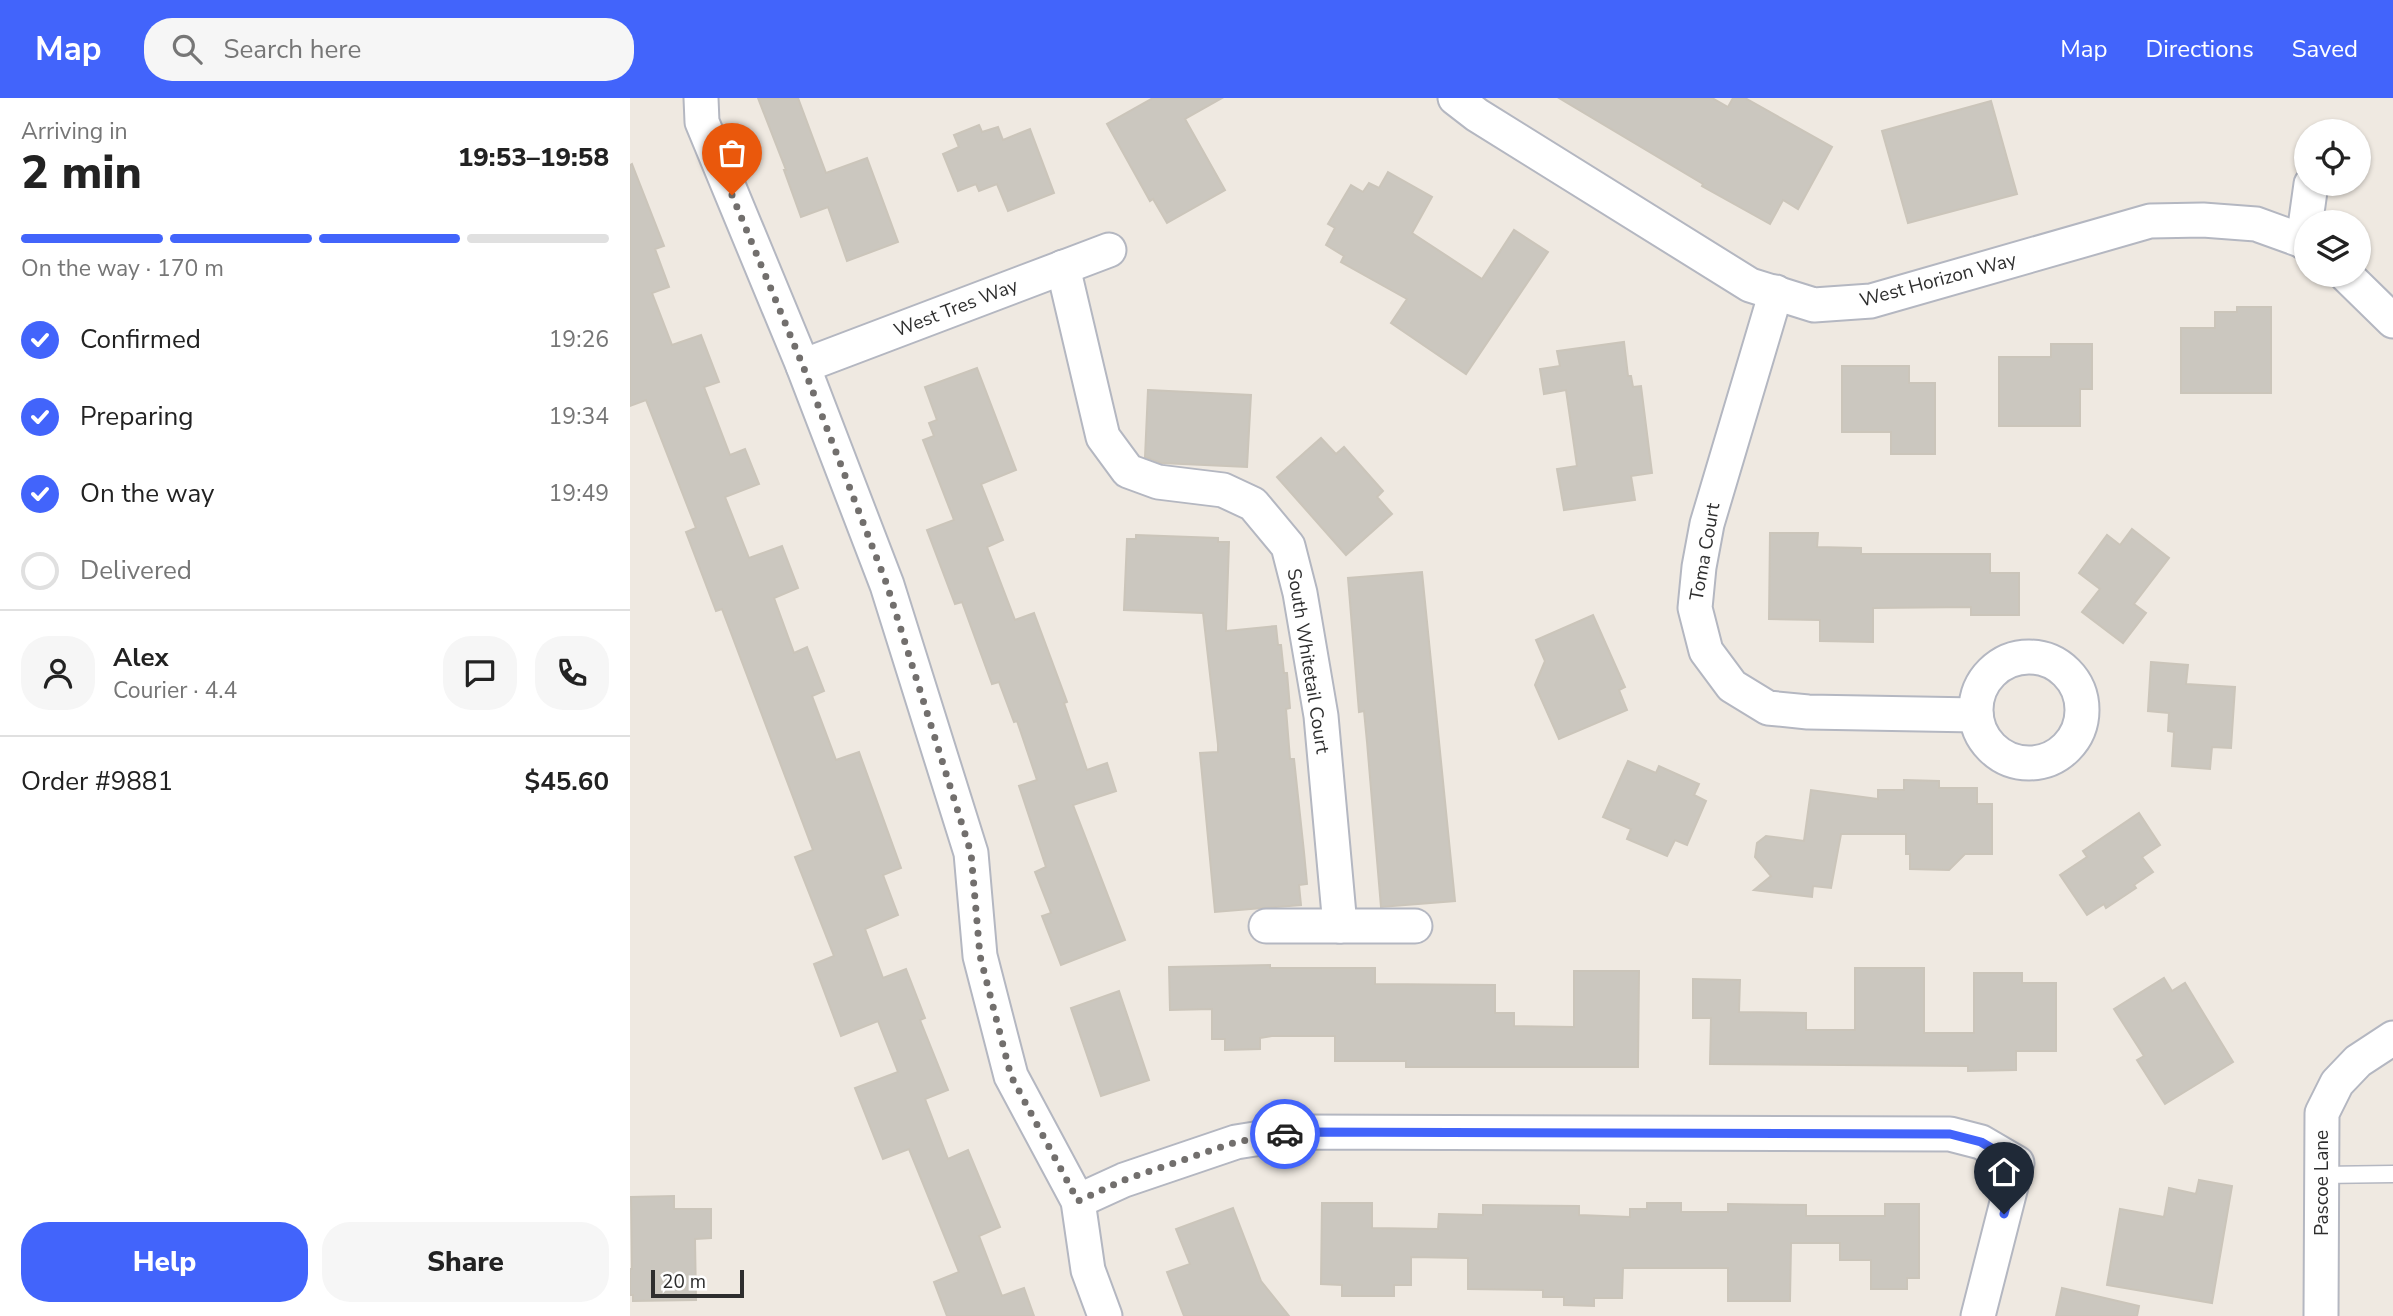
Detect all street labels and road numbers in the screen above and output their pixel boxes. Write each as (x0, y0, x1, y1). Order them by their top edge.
street label: West Horizon Way (1857, 247, 2019, 313)
street label: West Tres Way (890, 272, 1022, 344)
street label: Toma Court (1684, 501, 1726, 603)
street label: South Whitetail Court (1281, 567, 1336, 756)
street label: Pascoe Lane (2309, 1130, 2335, 1236)

